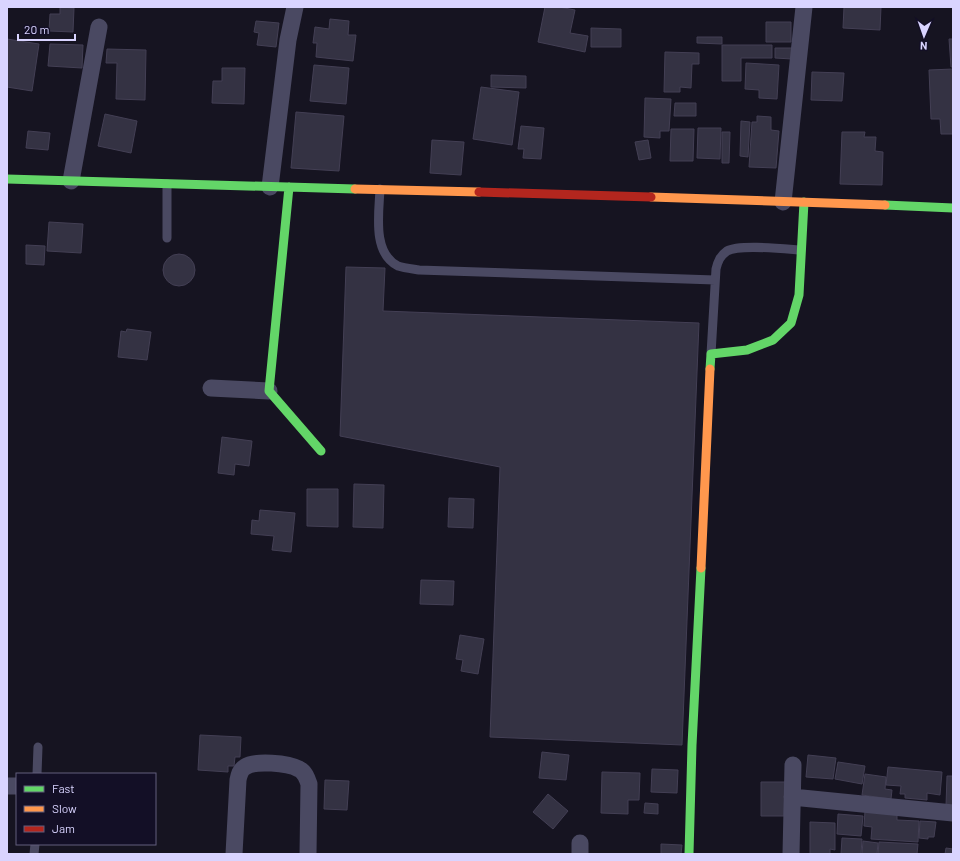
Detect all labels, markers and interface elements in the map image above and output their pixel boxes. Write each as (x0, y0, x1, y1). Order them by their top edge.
scale bar (18, 16, 75, 42)
north arrow (904, 16, 944, 56)
text: 20 m (24, 22, 50, 36)
text: N (920, 40, 928, 53)
legend (16, 773, 156, 845)
text: Fast (52, 781, 75, 795)
text: Slow (52, 801, 77, 815)
text: Jam (52, 821, 75, 835)

